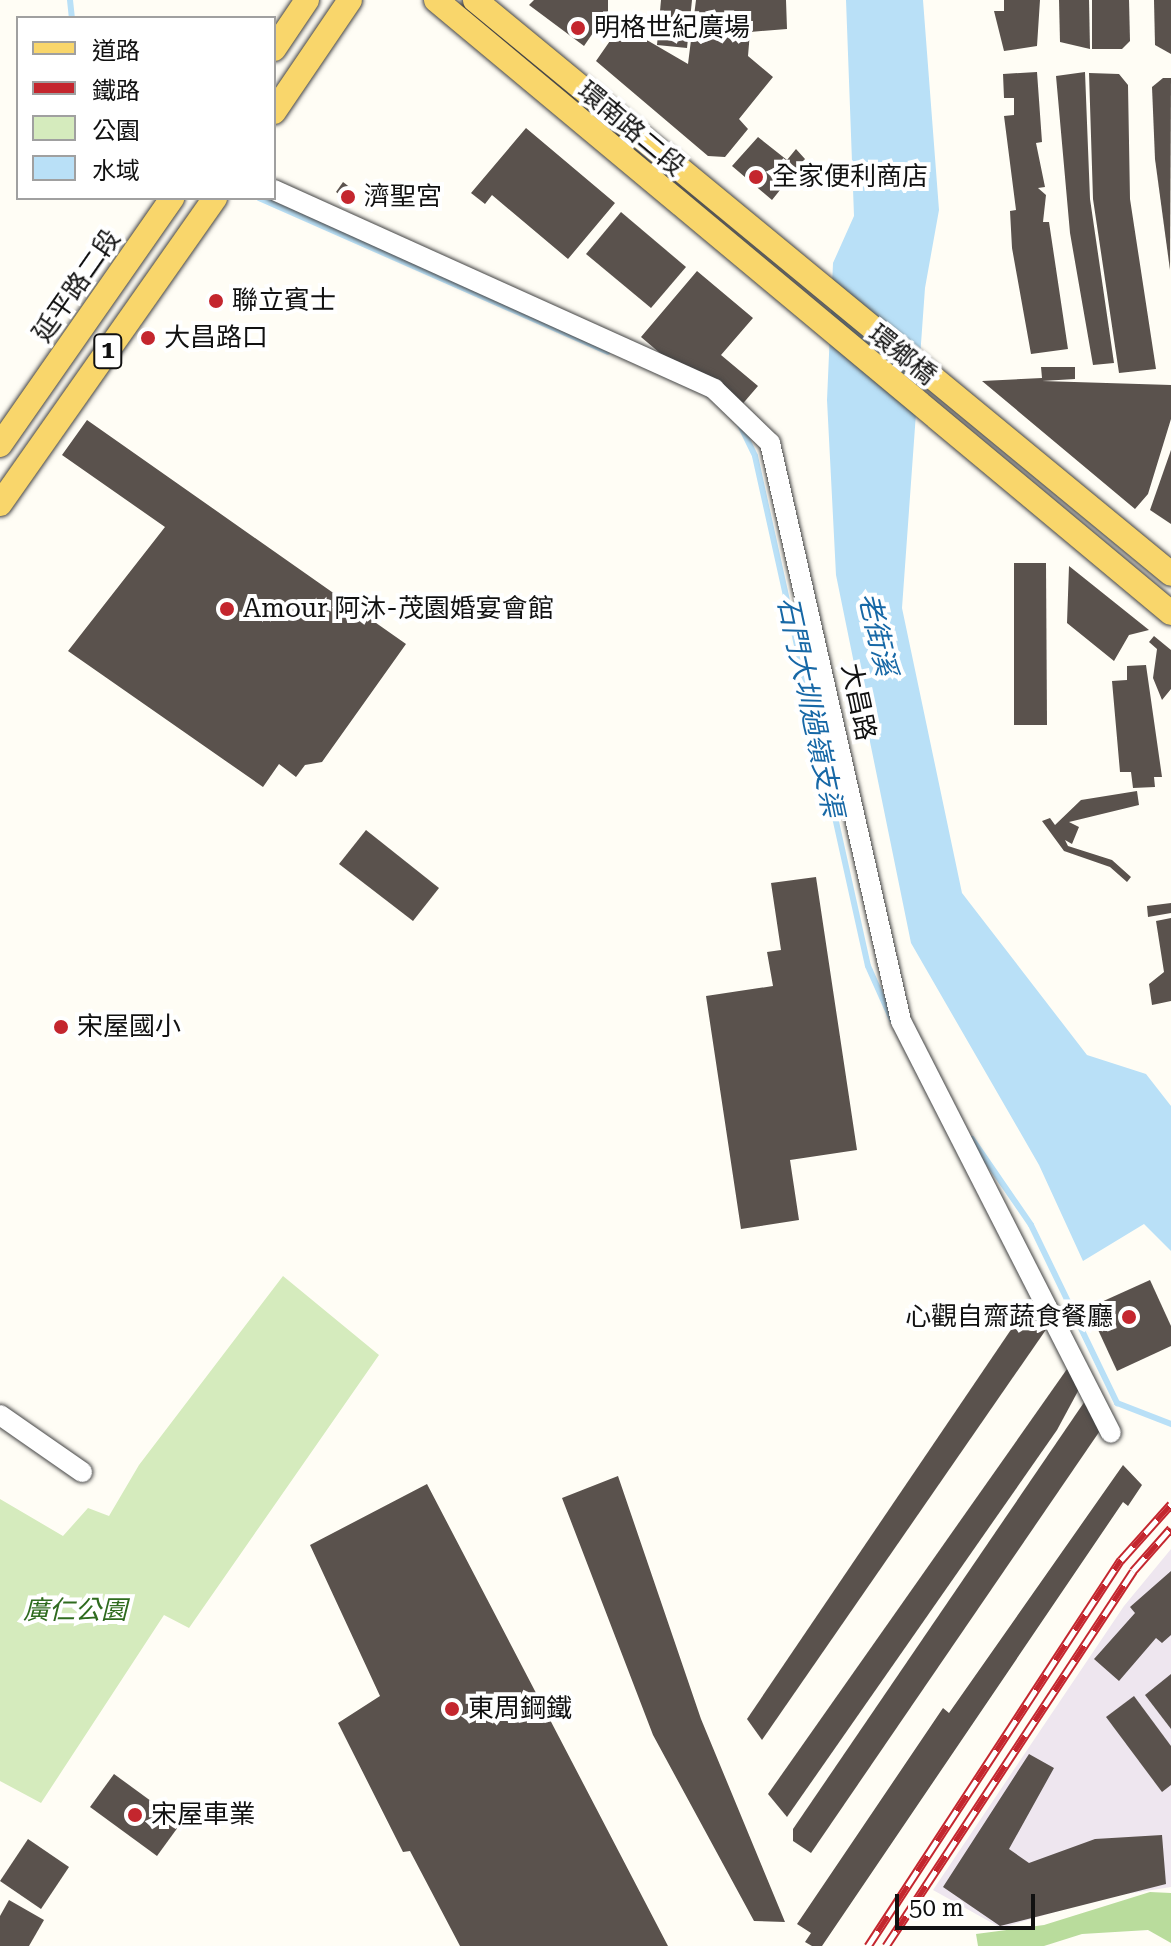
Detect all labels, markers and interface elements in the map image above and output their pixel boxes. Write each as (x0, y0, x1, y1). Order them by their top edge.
place label: 明格世紀廣場 (594, 12, 750, 44)
legend (16, 16, 276, 200)
marker: 明格世紀廣場 (569, 19, 587, 37)
text: 道路 (92, 37, 140, 65)
street label: 環南路二段 (571, 75, 691, 183)
text: 鐵路 (92, 77, 140, 105)
text: 公園 (92, 117, 140, 145)
text: 水域 (92, 157, 140, 185)
place label: 全家便利商店 (772, 161, 928, 193)
marker: 全家便利商店 (747, 168, 765, 186)
place label: 濟聖宮 (364, 181, 442, 213)
marker: 濟聖宮 (339, 188, 357, 206)
street label: 延平路二段 (27, 224, 127, 348)
place label: 聯立賓士 (232, 285, 336, 317)
marker: 聯立賓士 (207, 292, 225, 310)
street label: 環鄉橋 (862, 318, 942, 392)
place label: 大昌路口 (164, 322, 268, 354)
marker: 大昌路口 (139, 329, 157, 347)
road number: 1 (92, 331, 124, 371)
water label: 老街溪 (851, 589, 903, 679)
place label: Amour 阿沐-茂園婚宴會館 (243, 593, 554, 625)
water label: 石門大圳過嶺支渠 (770, 594, 850, 820)
marker: Amour 阿沐-茂園婚宴會館 (218, 600, 236, 618)
street label: 大昌路 (835, 661, 881, 743)
place label: 宋屋國小 (77, 1011, 181, 1043)
marker: 宋屋國小 (52, 1018, 70, 1036)
place label: 心觀自齋蔬食餐廳 (905, 1301, 1113, 1333)
marker: 心觀自齋蔬食餐廳 (1120, 1308, 1138, 1326)
park label: 廣仁公園 (23, 1595, 127, 1627)
place label: 東周鋼鐵 (468, 1693, 572, 1725)
marker: 東周鋼鐵 (443, 1700, 461, 1718)
place label: 宋屋車業 (151, 1799, 255, 1831)
marker: 宋屋車業 (126, 1806, 144, 1824)
scale bar (899, 1878, 1039, 1928)
text: 50 m (909, 1894, 964, 1922)

